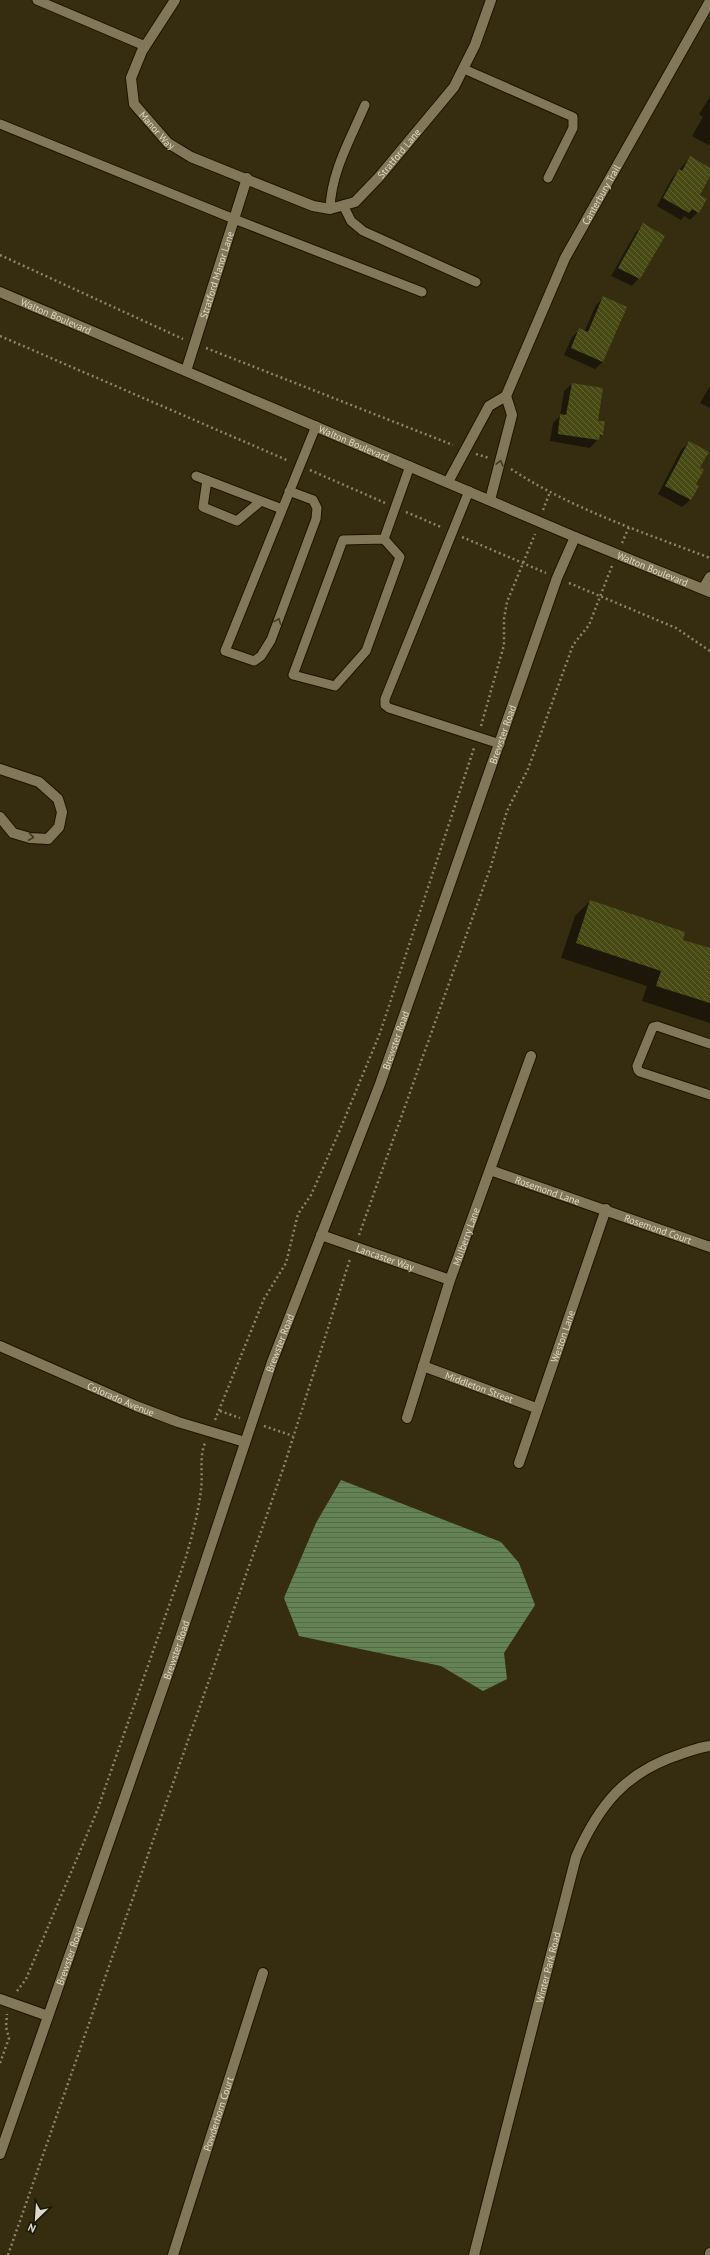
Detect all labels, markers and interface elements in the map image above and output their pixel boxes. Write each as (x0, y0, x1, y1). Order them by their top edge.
street label: Manor Way (136, 109, 177, 153)
street label: Stratford Lane (375, 126, 424, 181)
street label: Canterbury Trail (579, 162, 623, 227)
street label: Stratford Manor Lane (197, 230, 237, 320)
street label: Walton Boulevard (19, 296, 93, 337)
street label: Walton Boulevard (317, 423, 391, 464)
one-way arrow (495, 459, 504, 466)
street label: Walton Boulevard (615, 549, 690, 589)
one-way arrow (274, 618, 282, 625)
street label: Brewster Road (486, 703, 519, 766)
one-way arrow (28, 832, 34, 841)
street label: Brewster Road (379, 1009, 412, 1072)
street label: Rosemond Lane (513, 1173, 582, 1208)
street label: Mulberry Lane (450, 1206, 483, 1267)
street label: Rosemond Court (622, 1212, 694, 1247)
street label: Lancaster Way (354, 1242, 416, 1274)
street label: Weston Lane (548, 1308, 578, 1364)
street label: Brewster Road (263, 1312, 297, 1374)
street label: Middleton Street (443, 1369, 516, 1406)
street label: Colorado Avenue (85, 1379, 156, 1419)
street label: Brewster Road (160, 1619, 192, 1681)
street label: Brewster Road (53, 1925, 86, 1987)
street label: Winter Park Road (533, 1930, 564, 2004)
street label: Powderhorn Court (201, 2075, 237, 2153)
north arrow (16, 2199, 56, 2239)
text: N (26, 2220, 38, 2236)

